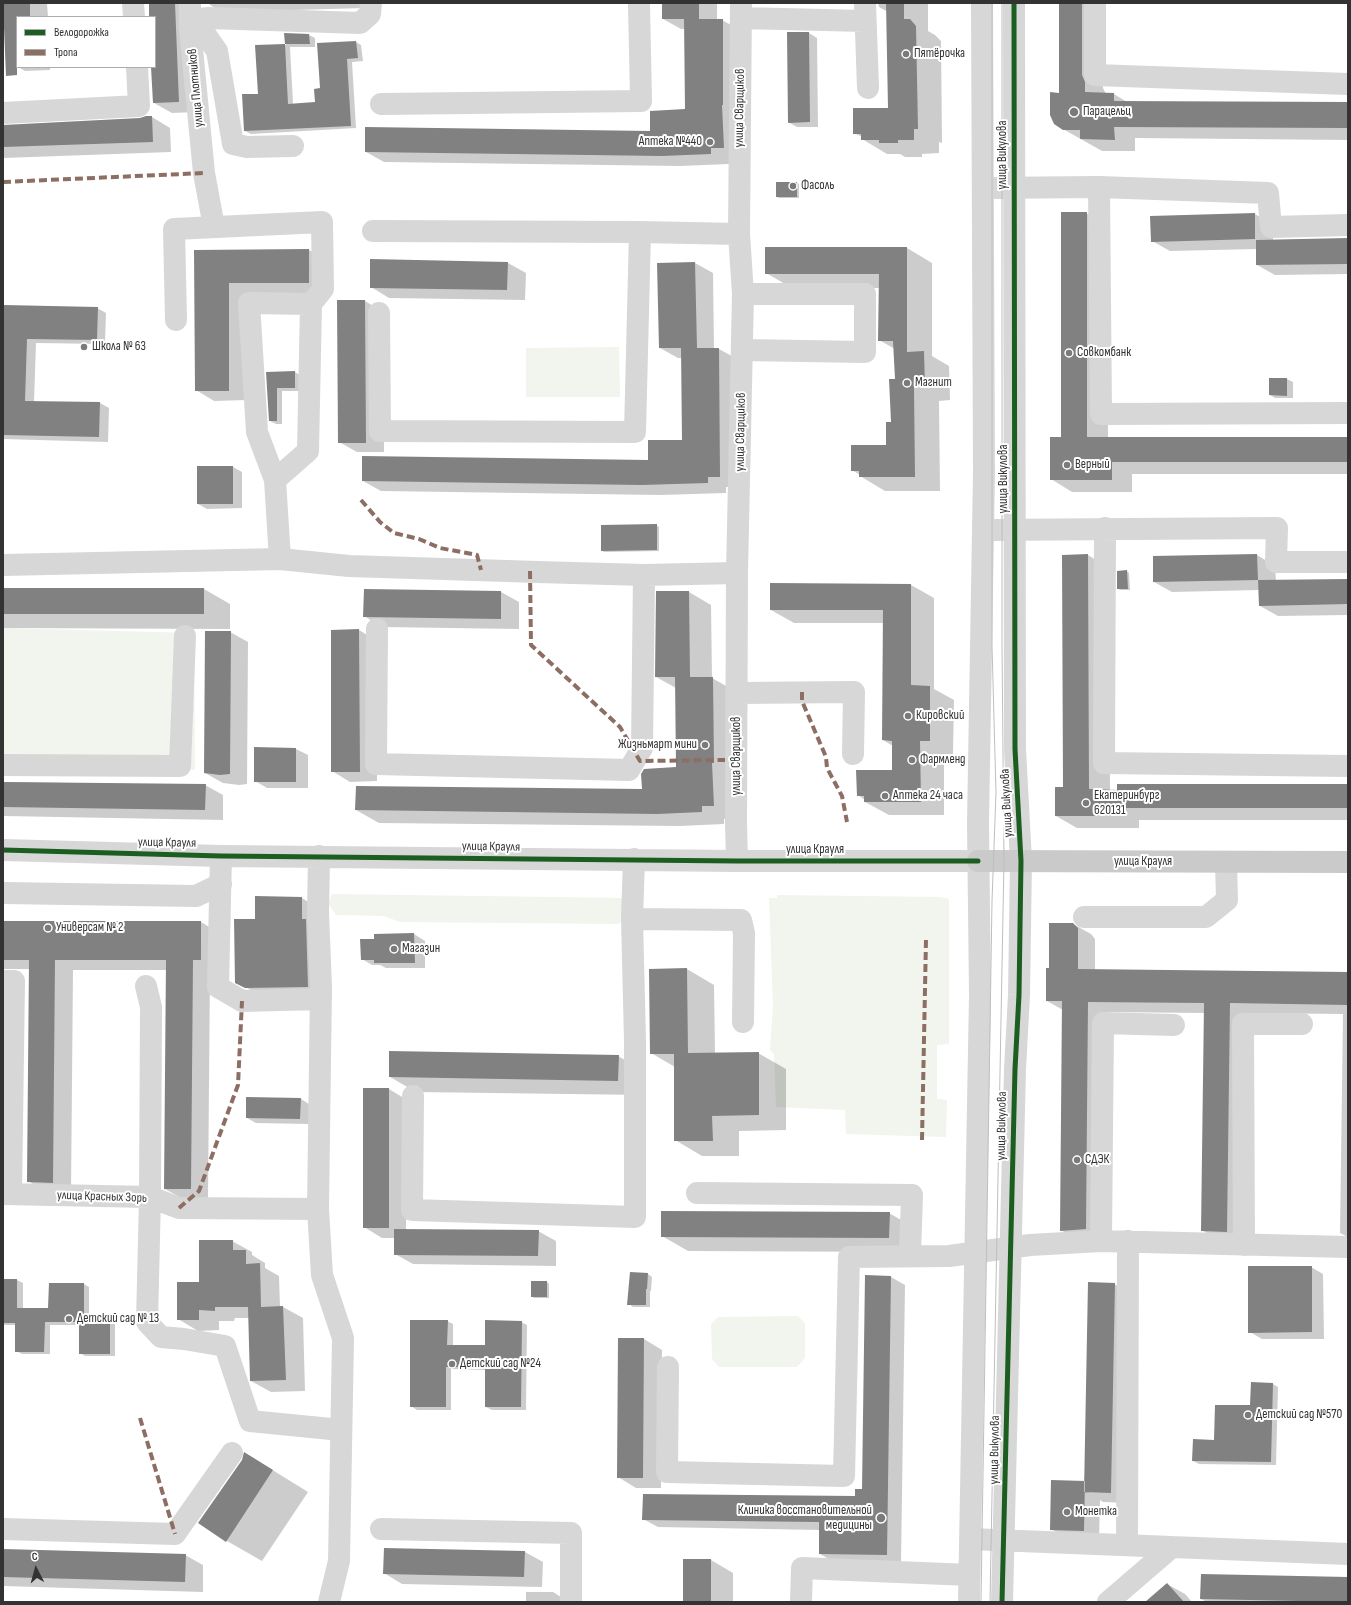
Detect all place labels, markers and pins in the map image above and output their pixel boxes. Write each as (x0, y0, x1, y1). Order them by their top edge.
place label: Пятёрочка (914, 46, 965, 62)
marker: Пятёрочка (901, 49, 911, 59)
place label: Парацельц (1083, 104, 1131, 120)
marker: Парацельц (1068, 106, 1080, 118)
place label: Аптека №440 (639, 134, 702, 150)
marker: Аптека №440 (705, 137, 715, 147)
place label: Фасоль (801, 178, 834, 194)
marker: Фасоль (788, 181, 798, 191)
place label: Школа № 63 (92, 339, 146, 355)
marker: Школа № 63 (79, 342, 89, 352)
place label: Совкомбанк (1077, 345, 1131, 361)
marker: Совкомбанк (1064, 348, 1074, 358)
place label: Магнит (915, 375, 952, 391)
marker: Магнит (902, 378, 912, 388)
place label: Верный (1075, 457, 1110, 473)
marker: Верный (1062, 460, 1072, 470)
place label: Кировский (916, 708, 964, 724)
marker: Кировский (903, 711, 913, 721)
place label: Жизньмарт мини (618, 737, 697, 753)
marker: Жизньмарт мини (700, 740, 710, 750)
place label: Фармленд (920, 752, 965, 768)
marker: Фармленд (907, 755, 917, 765)
place label: Аптека 24 часа (893, 788, 963, 804)
place label: Екатеринбург 620131 (1094, 788, 1160, 819)
marker: Аптека 24 часа (880, 791, 890, 801)
marker: Екатеринбург 620131 (1081, 798, 1091, 808)
place label: Универсам № 2 (56, 920, 123, 936)
marker: Универсам № 2 (43, 923, 53, 933)
place label: Магазин (402, 941, 440, 957)
marker: Магазин (389, 944, 399, 954)
place label: СДЭК (1085, 1152, 1109, 1168)
marker: СДЭК (1072, 1155, 1082, 1165)
place label: Детский сад № 13 (77, 1311, 159, 1327)
marker: Детский сад № 13 (64, 1314, 74, 1324)
place label: Детский сад №24 (460, 1356, 541, 1372)
marker: Детский сад №24 (447, 1359, 457, 1369)
place label: Детский сад №570 (1256, 1407, 1342, 1423)
marker: Детский сад №570 (1243, 1410, 1253, 1420)
place label: Клиника восстановительной медицины (738, 1503, 872, 1534)
place label: Монетка (1075, 1504, 1117, 1520)
marker: Монетка (1062, 1507, 1072, 1517)
marker: Клиника восстановительной медицины (875, 1512, 887, 1524)

